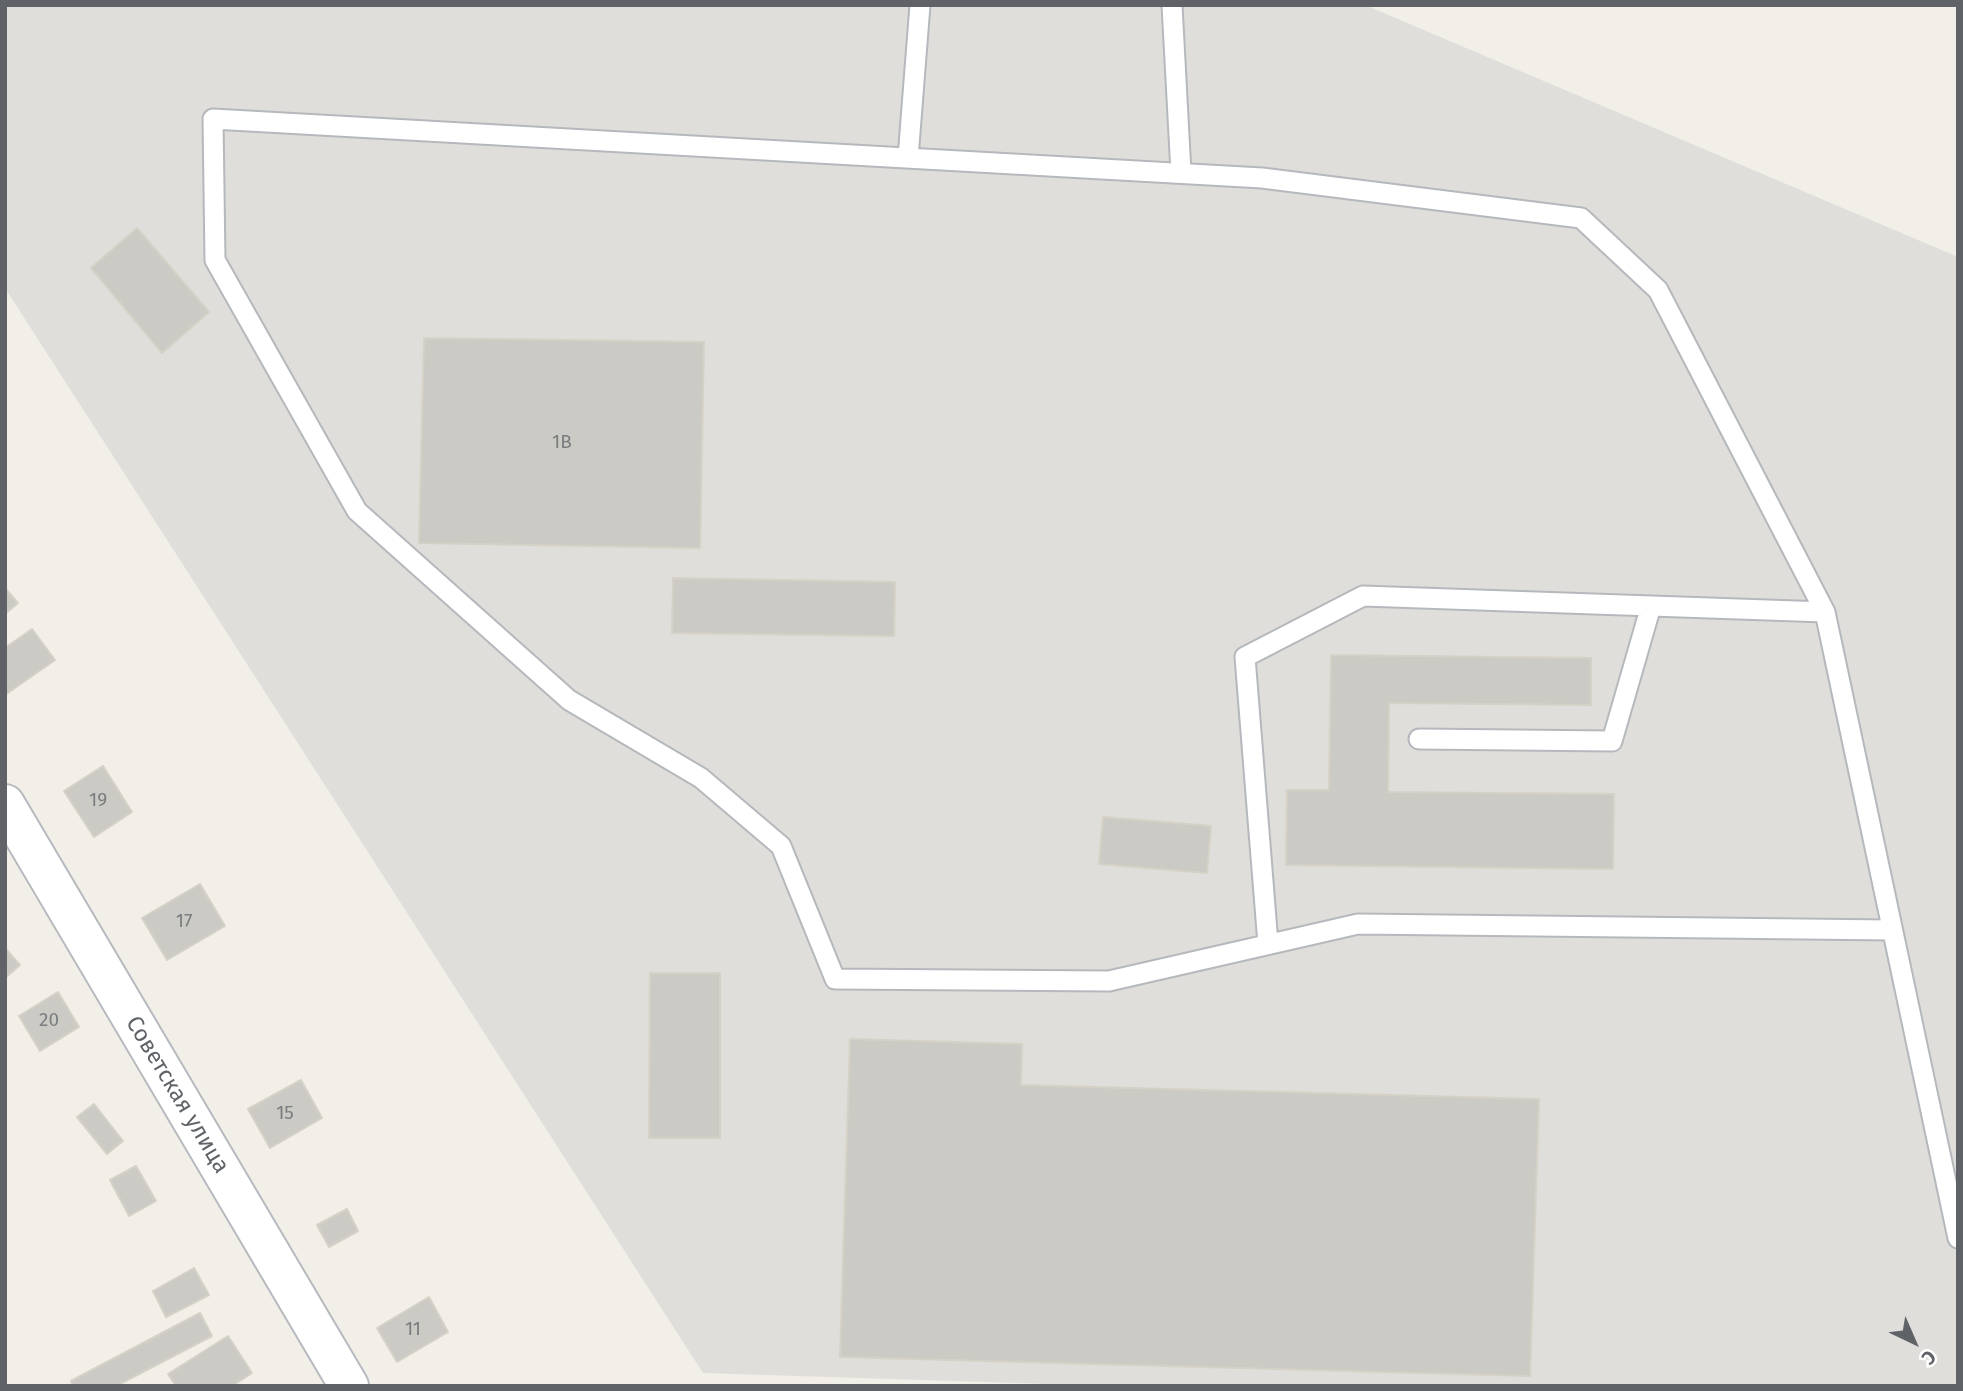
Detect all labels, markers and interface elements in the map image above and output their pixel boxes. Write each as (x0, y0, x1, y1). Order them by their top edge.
house number: 1В (552, 432, 572, 454)
house number: 19 (89, 790, 107, 812)
house number: 17 (176, 911, 192, 933)
house number: 20 (39, 1010, 59, 1032)
street label: Советская улица (119, 1011, 235, 1179)
house number: 15 (276, 1103, 294, 1125)
north arrow (1879, 1307, 1949, 1377)
house number: 11 (405, 1319, 421, 1341)
text: С (1917, 1345, 1941, 1370)

